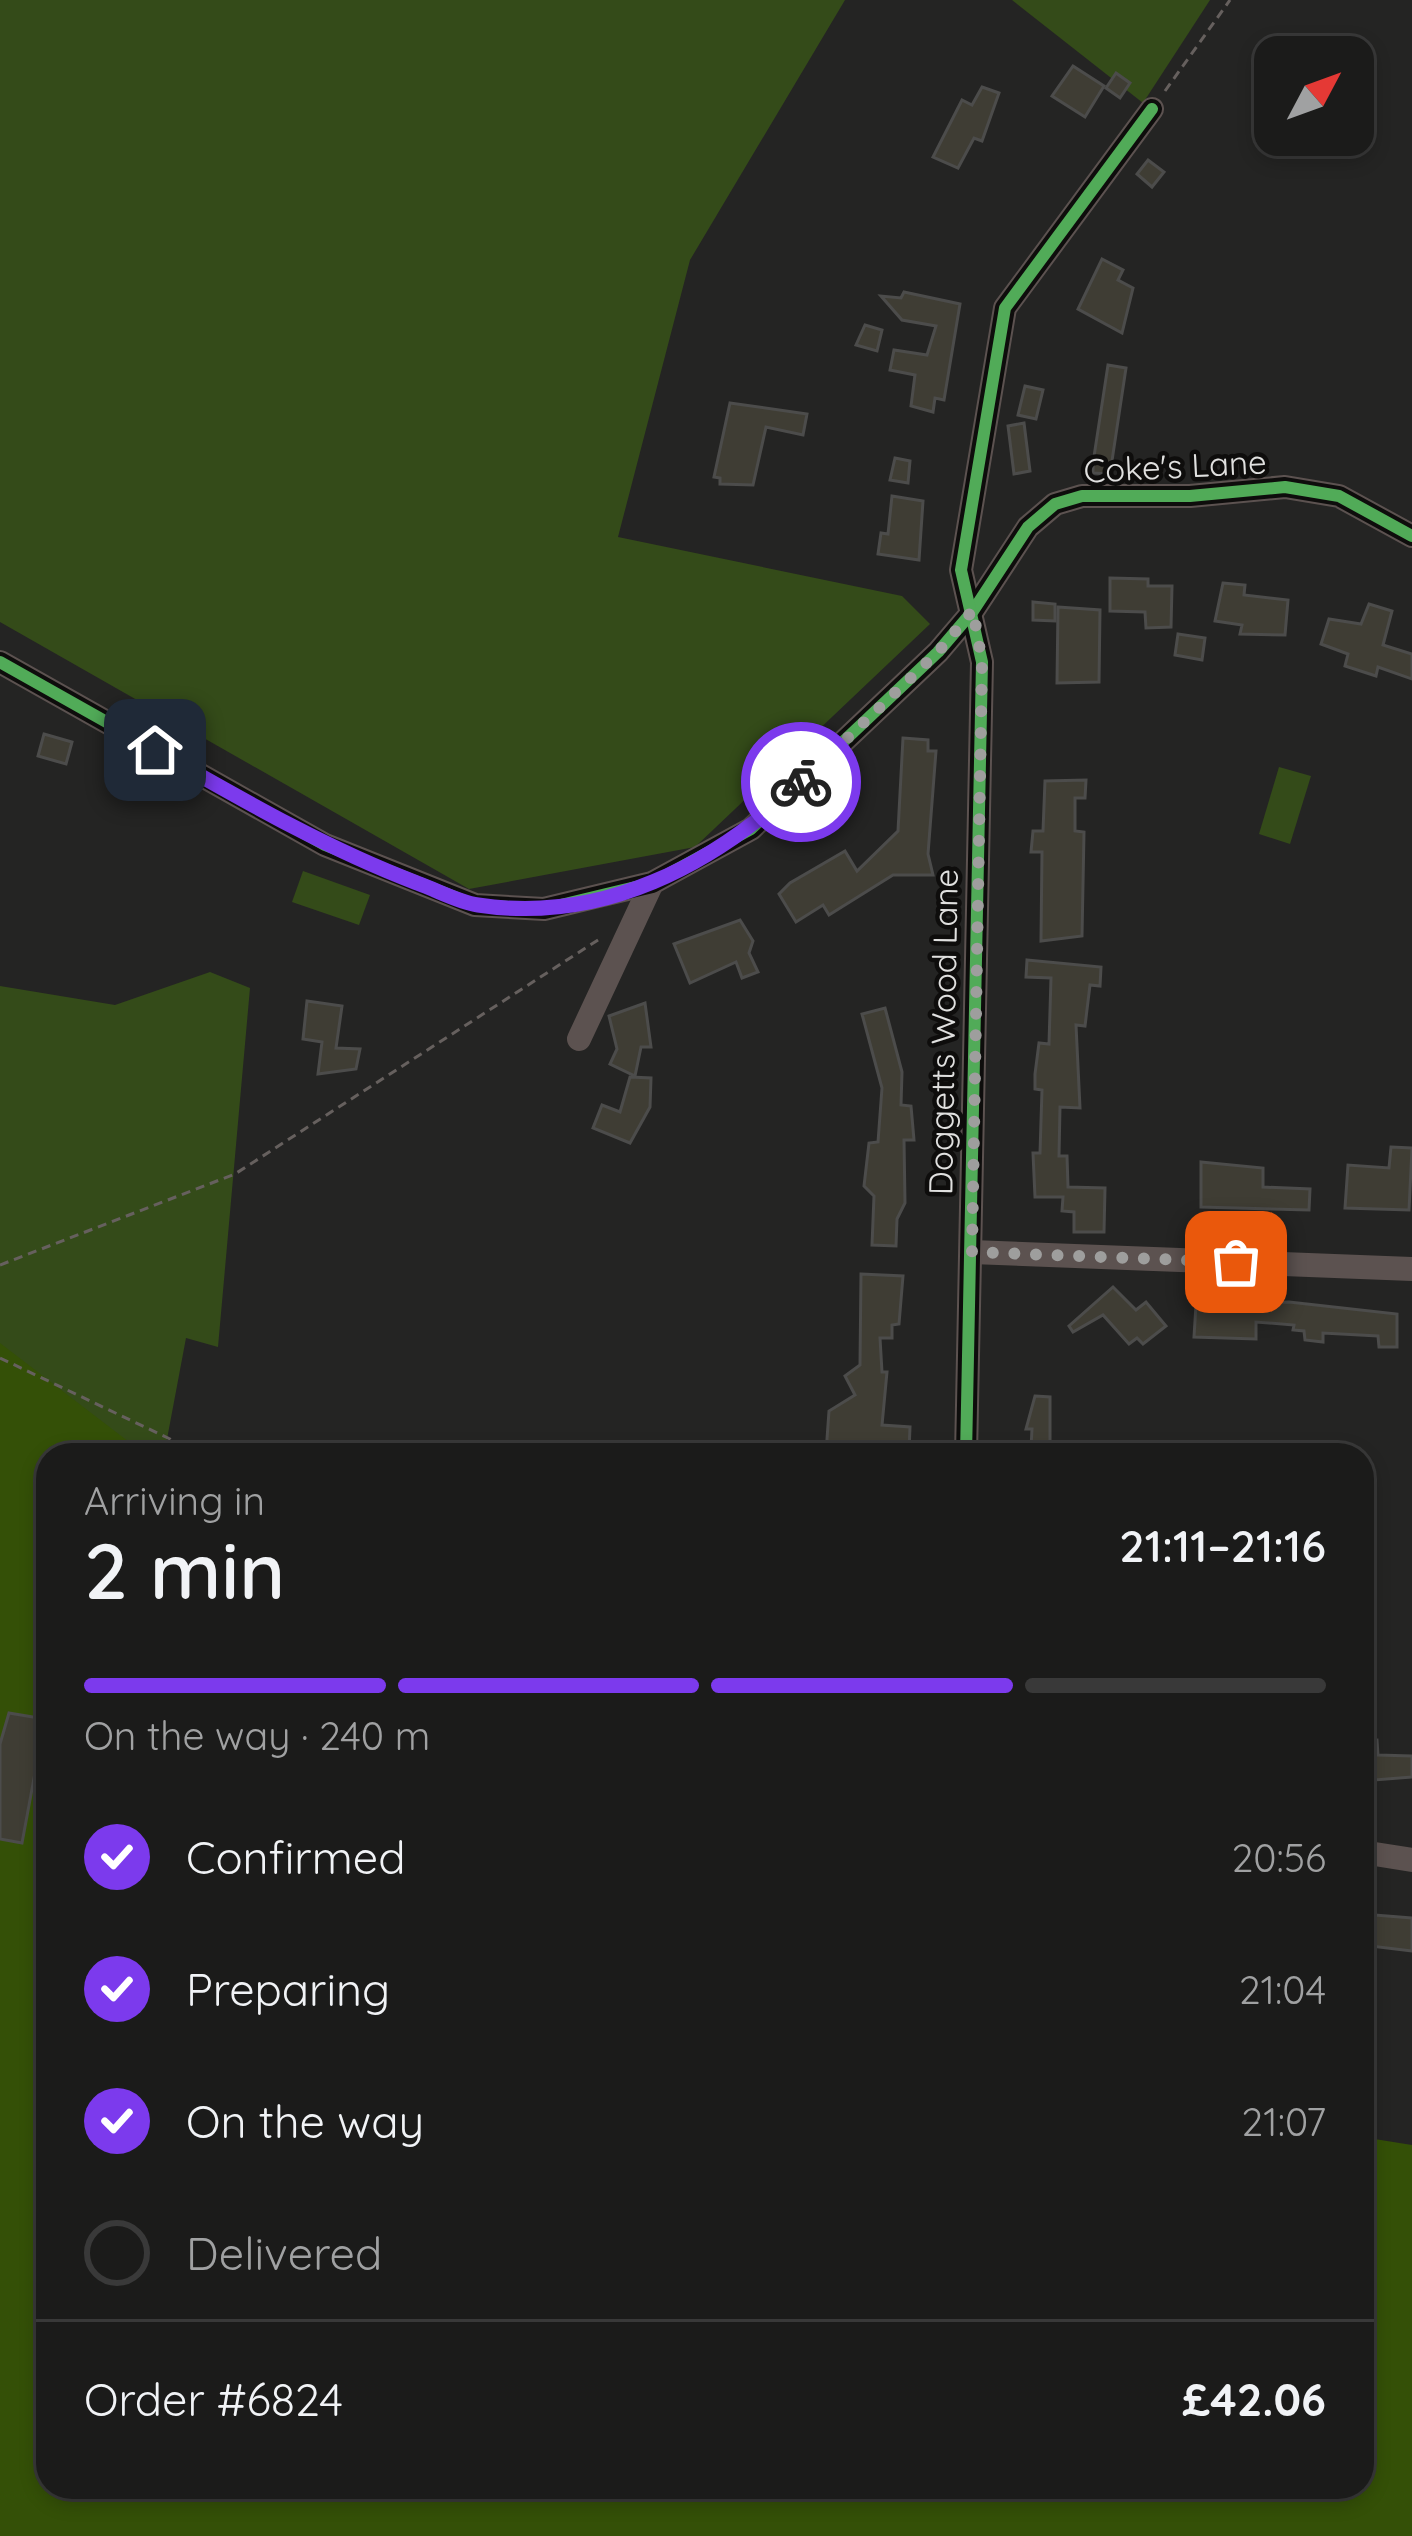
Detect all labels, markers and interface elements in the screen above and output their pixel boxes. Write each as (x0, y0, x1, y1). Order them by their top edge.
north arrow (1254, 36, 1374, 156)
map controls (1254, 36, 1374, 156)
street label: Coke's Lane (1082, 440, 1268, 491)
pin (104, 699, 206, 801)
icon: home (122, 717, 188, 783)
courier (741, 722, 861, 842)
icon: bike (768, 749, 834, 815)
street label: Doggetts Wood Lane (919, 869, 966, 1195)
pin (1185, 1211, 1287, 1313)
icon: bag (1203, 1229, 1269, 1295)
text: Arriving in (84, 1476, 265, 1525)
text: 21:11–21:16 (1119, 1517, 1326, 1573)
text: 2 min (84, 1521, 285, 1619)
text: On the way · 240 m (84, 1711, 430, 1760)
icon: check (84, 1824, 150, 1890)
text: Confirmed (186, 1829, 405, 1885)
text: 20:56 (1232, 1833, 1326, 1882)
icon: check (84, 1956, 150, 2022)
text: Preparing (186, 1961, 390, 2017)
text: 21:04 (1239, 1965, 1326, 2014)
icon: check (84, 2088, 150, 2154)
text: On the way (186, 2093, 424, 2149)
text: 21:07 (1242, 2097, 1326, 2146)
text: Delivered (186, 2225, 382, 2281)
text: Order #6824 (84, 2371, 343, 2427)
text: £42.06 (1182, 2371, 1326, 2427)

